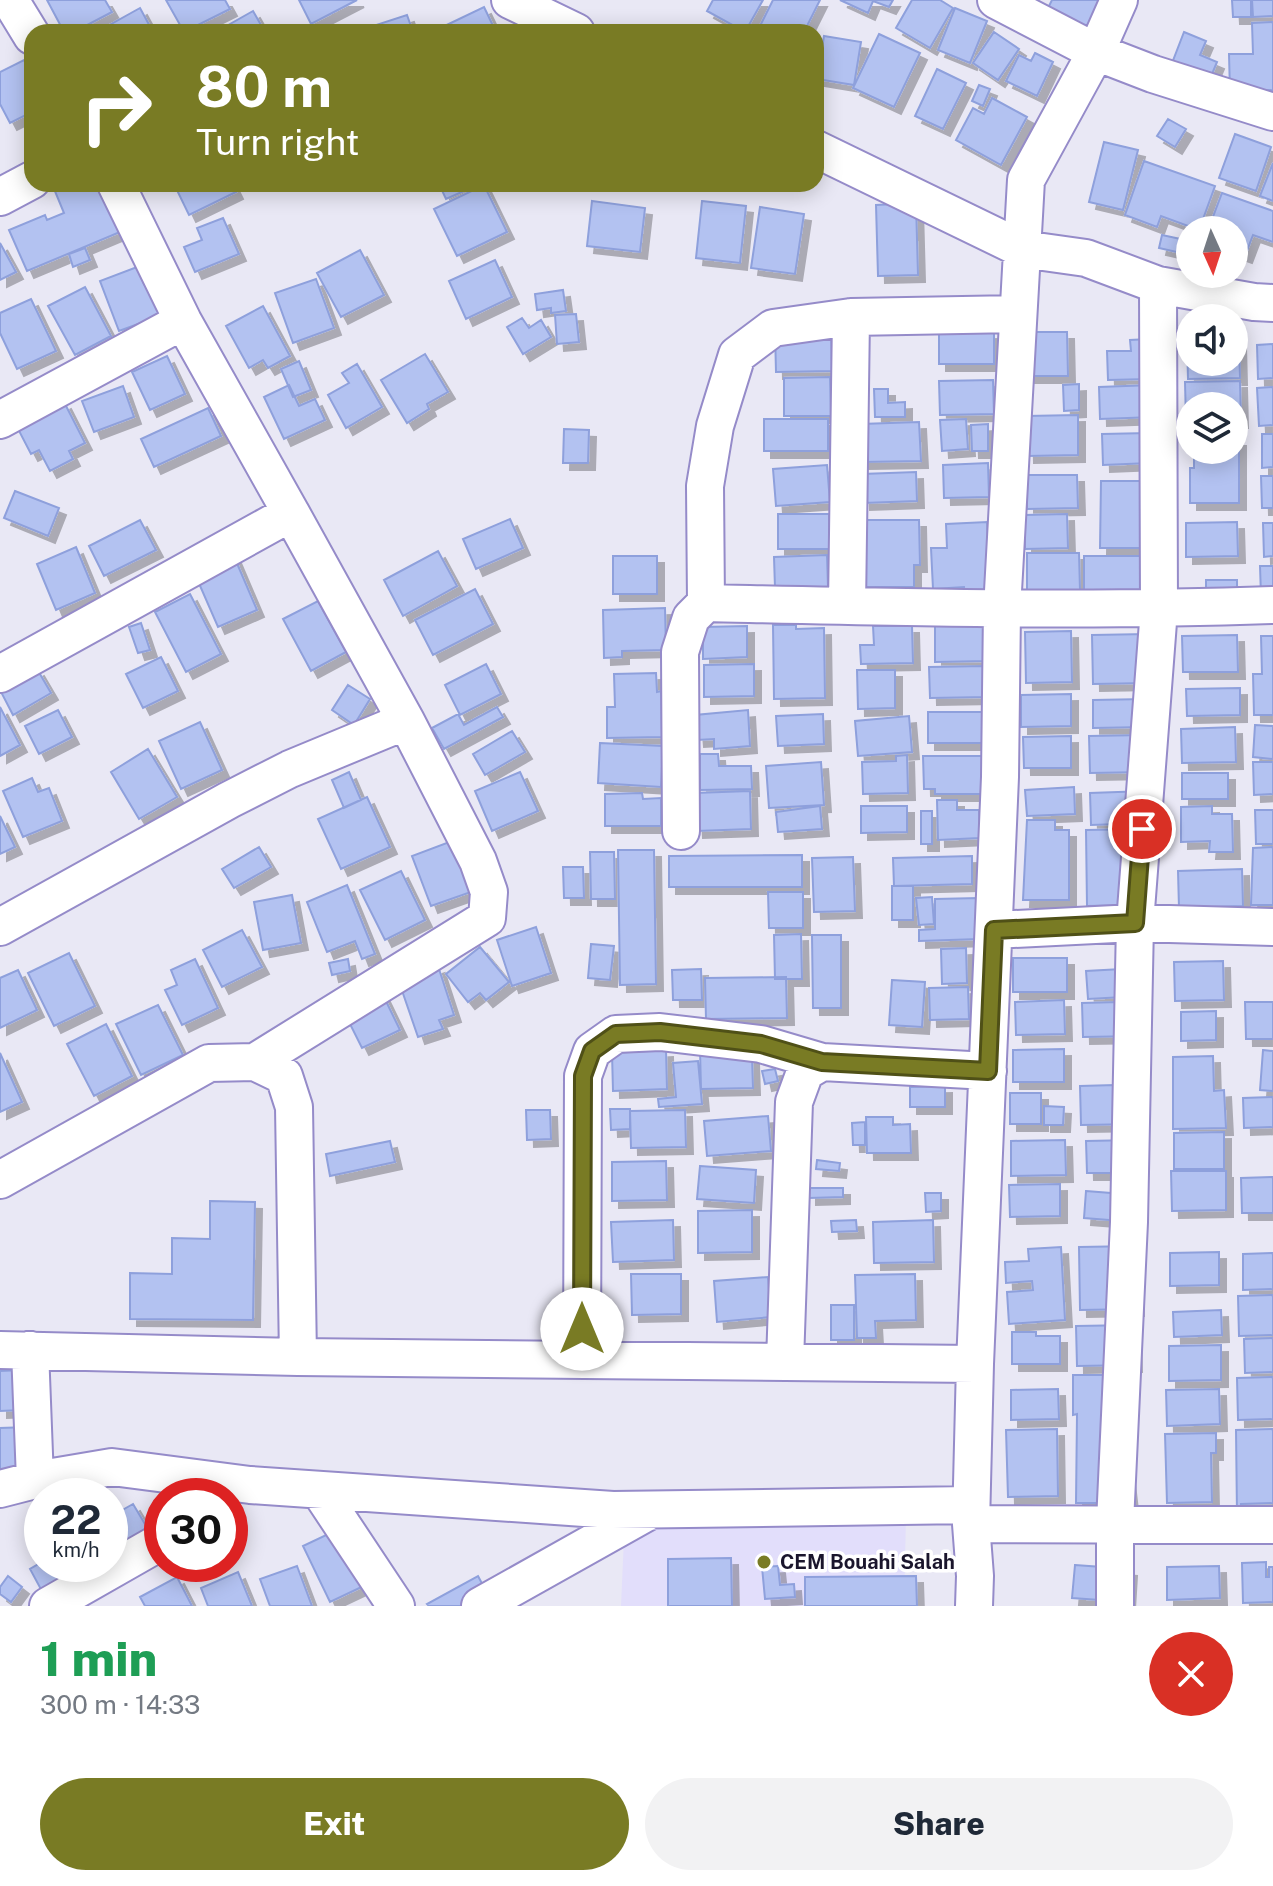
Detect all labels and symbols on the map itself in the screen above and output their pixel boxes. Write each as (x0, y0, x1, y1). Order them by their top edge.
north arrow (1176, 216, 1248, 288)
pin (1108, 795, 1176, 863)
position arrow (540, 1287, 624, 1371)
speed limit sign: 30 (144, 1478, 248, 1582)
place label: CEM Bouahi Salah (780, 1550, 955, 1574)
marker: CEM Bouahi Salah (755, 1553, 773, 1571)

